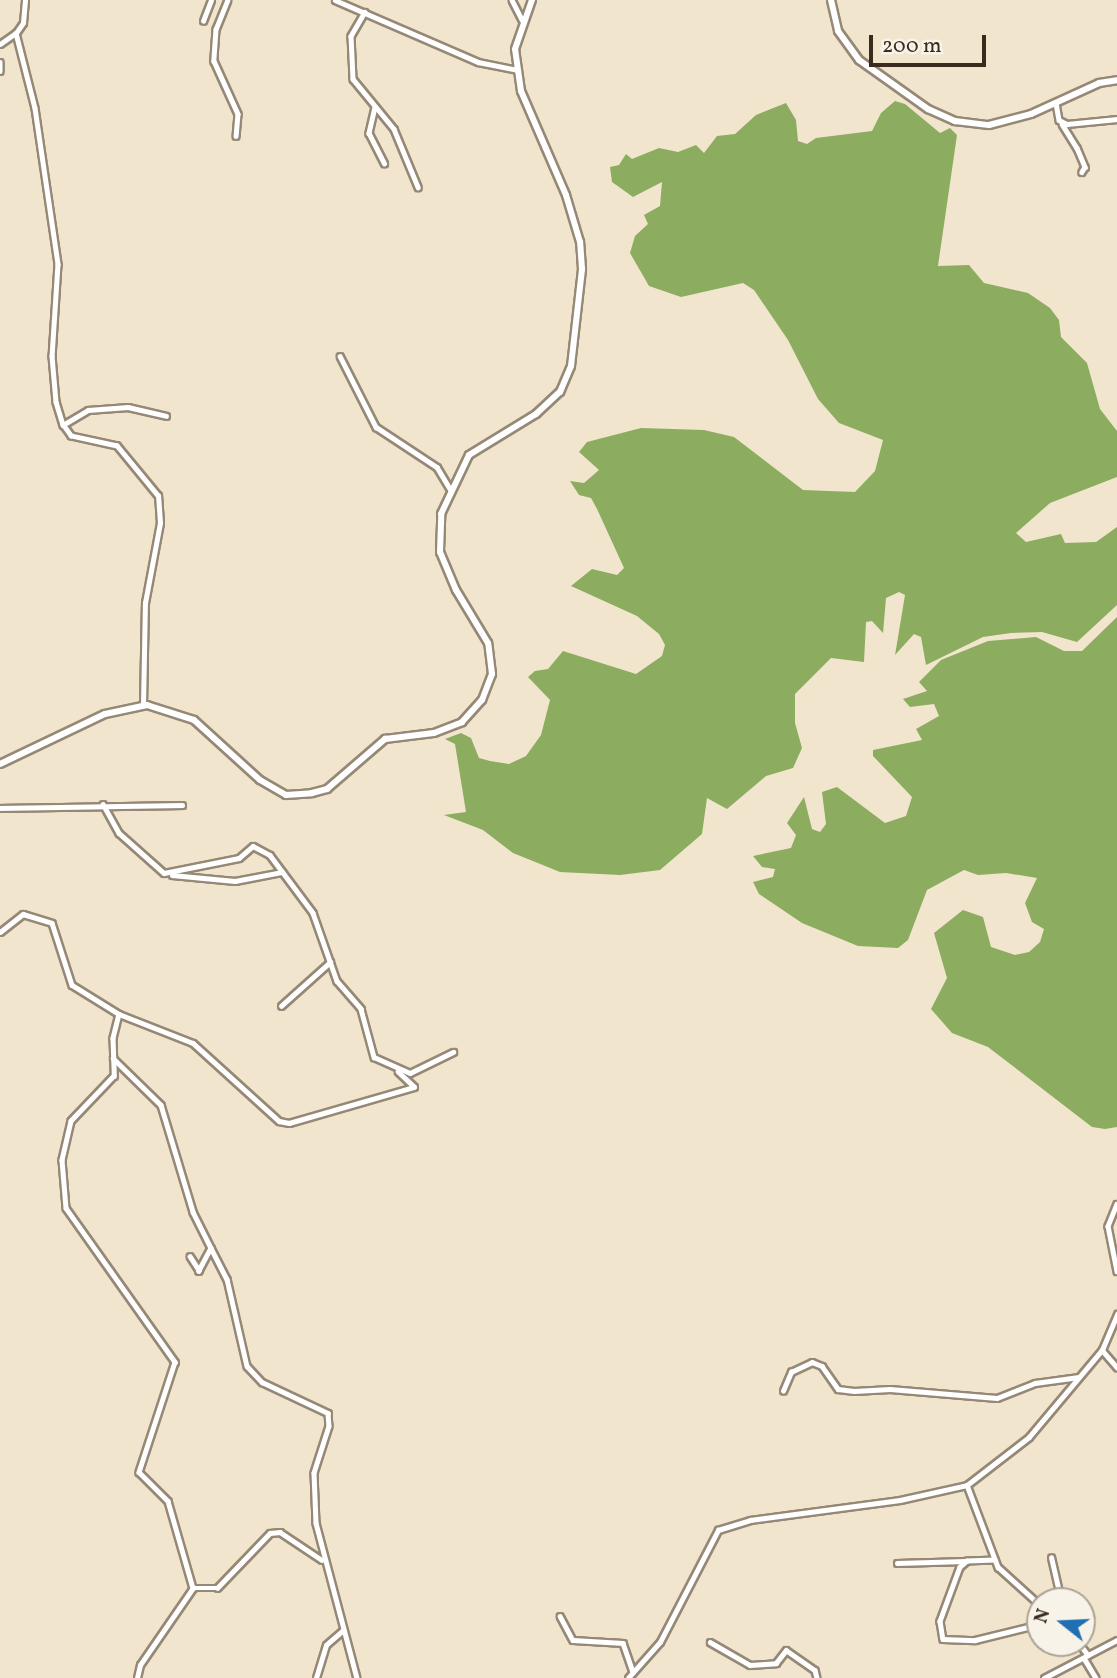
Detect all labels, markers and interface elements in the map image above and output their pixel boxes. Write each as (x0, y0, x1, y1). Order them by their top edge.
scale bar (872, 21, 989, 65)
text: 200 m (882, 32, 942, 61)
north arrow (1026, 1587, 1096, 1657)
text: N (1028, 1606, 1057, 1627)

